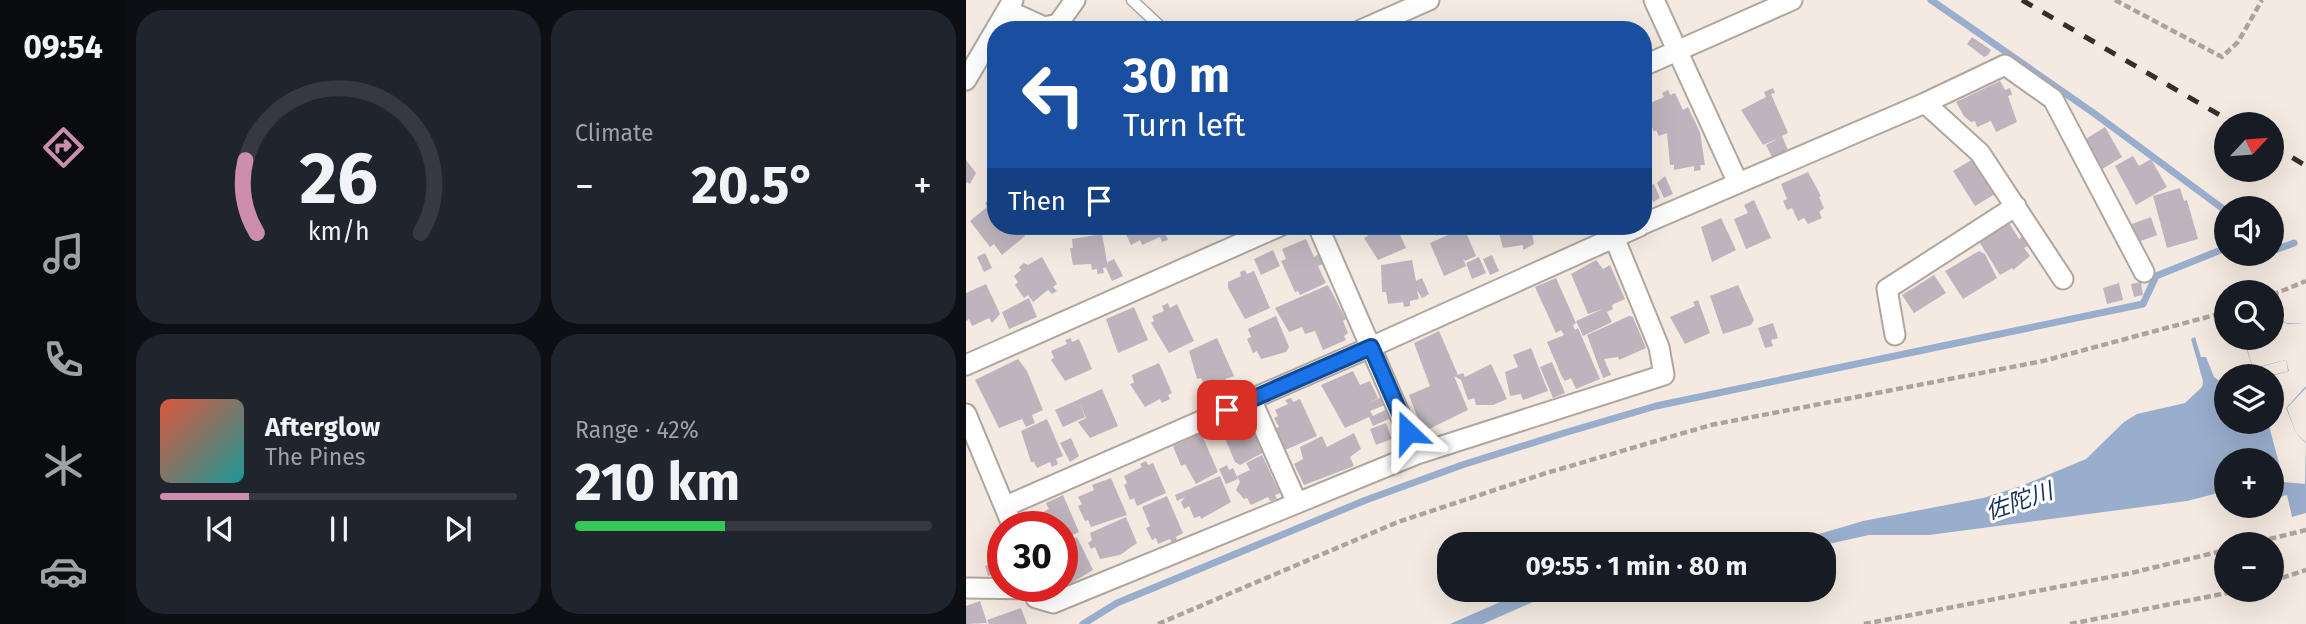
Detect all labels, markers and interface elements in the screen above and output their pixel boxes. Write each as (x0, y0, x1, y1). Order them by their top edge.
text: 09:54 (23, 28, 103, 66)
text: 30 m (1123, 46, 1230, 105)
icon: left (1008, 49, 1099, 140)
text: Turn left (1123, 106, 1245, 144)
north arrow (2214, 112, 2284, 182)
map controls (2214, 112, 2284, 602)
text: Climate (575, 119, 654, 147)
icon: directions (39, 123, 88, 172)
text: 26 (299, 135, 378, 222)
text: 20.5° (691, 154, 816, 217)
text: − (575, 163, 594, 209)
text: + (913, 163, 932, 209)
icon: arrive (1080, 182, 1118, 220)
text: Then (1008, 186, 1066, 217)
button: sound (2214, 196, 2284, 266)
text: km/h (308, 217, 369, 247)
icon: music (39, 229, 88, 278)
button: search (2214, 280, 2284, 350)
icon: phone (39, 335, 88, 384)
button: layers (2214, 364, 2284, 434)
pin (1197, 380, 1257, 440)
icon: arrive (1208, 391, 1246, 429)
position arrow (1371, 395, 1445, 469)
text: Afterglow (265, 412, 380, 443)
text: Range · 42% (575, 416, 699, 444)
icon: climate (39, 441, 88, 490)
text: The Pines (265, 443, 366, 471)
button: + (2214, 448, 2284, 518)
text: 210 km (575, 451, 740, 514)
water label: 佐陀川 (1982, 476, 2059, 525)
icon: previous (201, 510, 239, 548)
icon: pause (320, 510, 358, 548)
icon: next (439, 510, 477, 548)
speed limit sign: 30 (987, 511, 1078, 602)
button: − (2214, 532, 2284, 602)
icon: car (39, 547, 88, 596)
text: 09:55 · 1 min · 80 m (1526, 551, 1747, 582)

